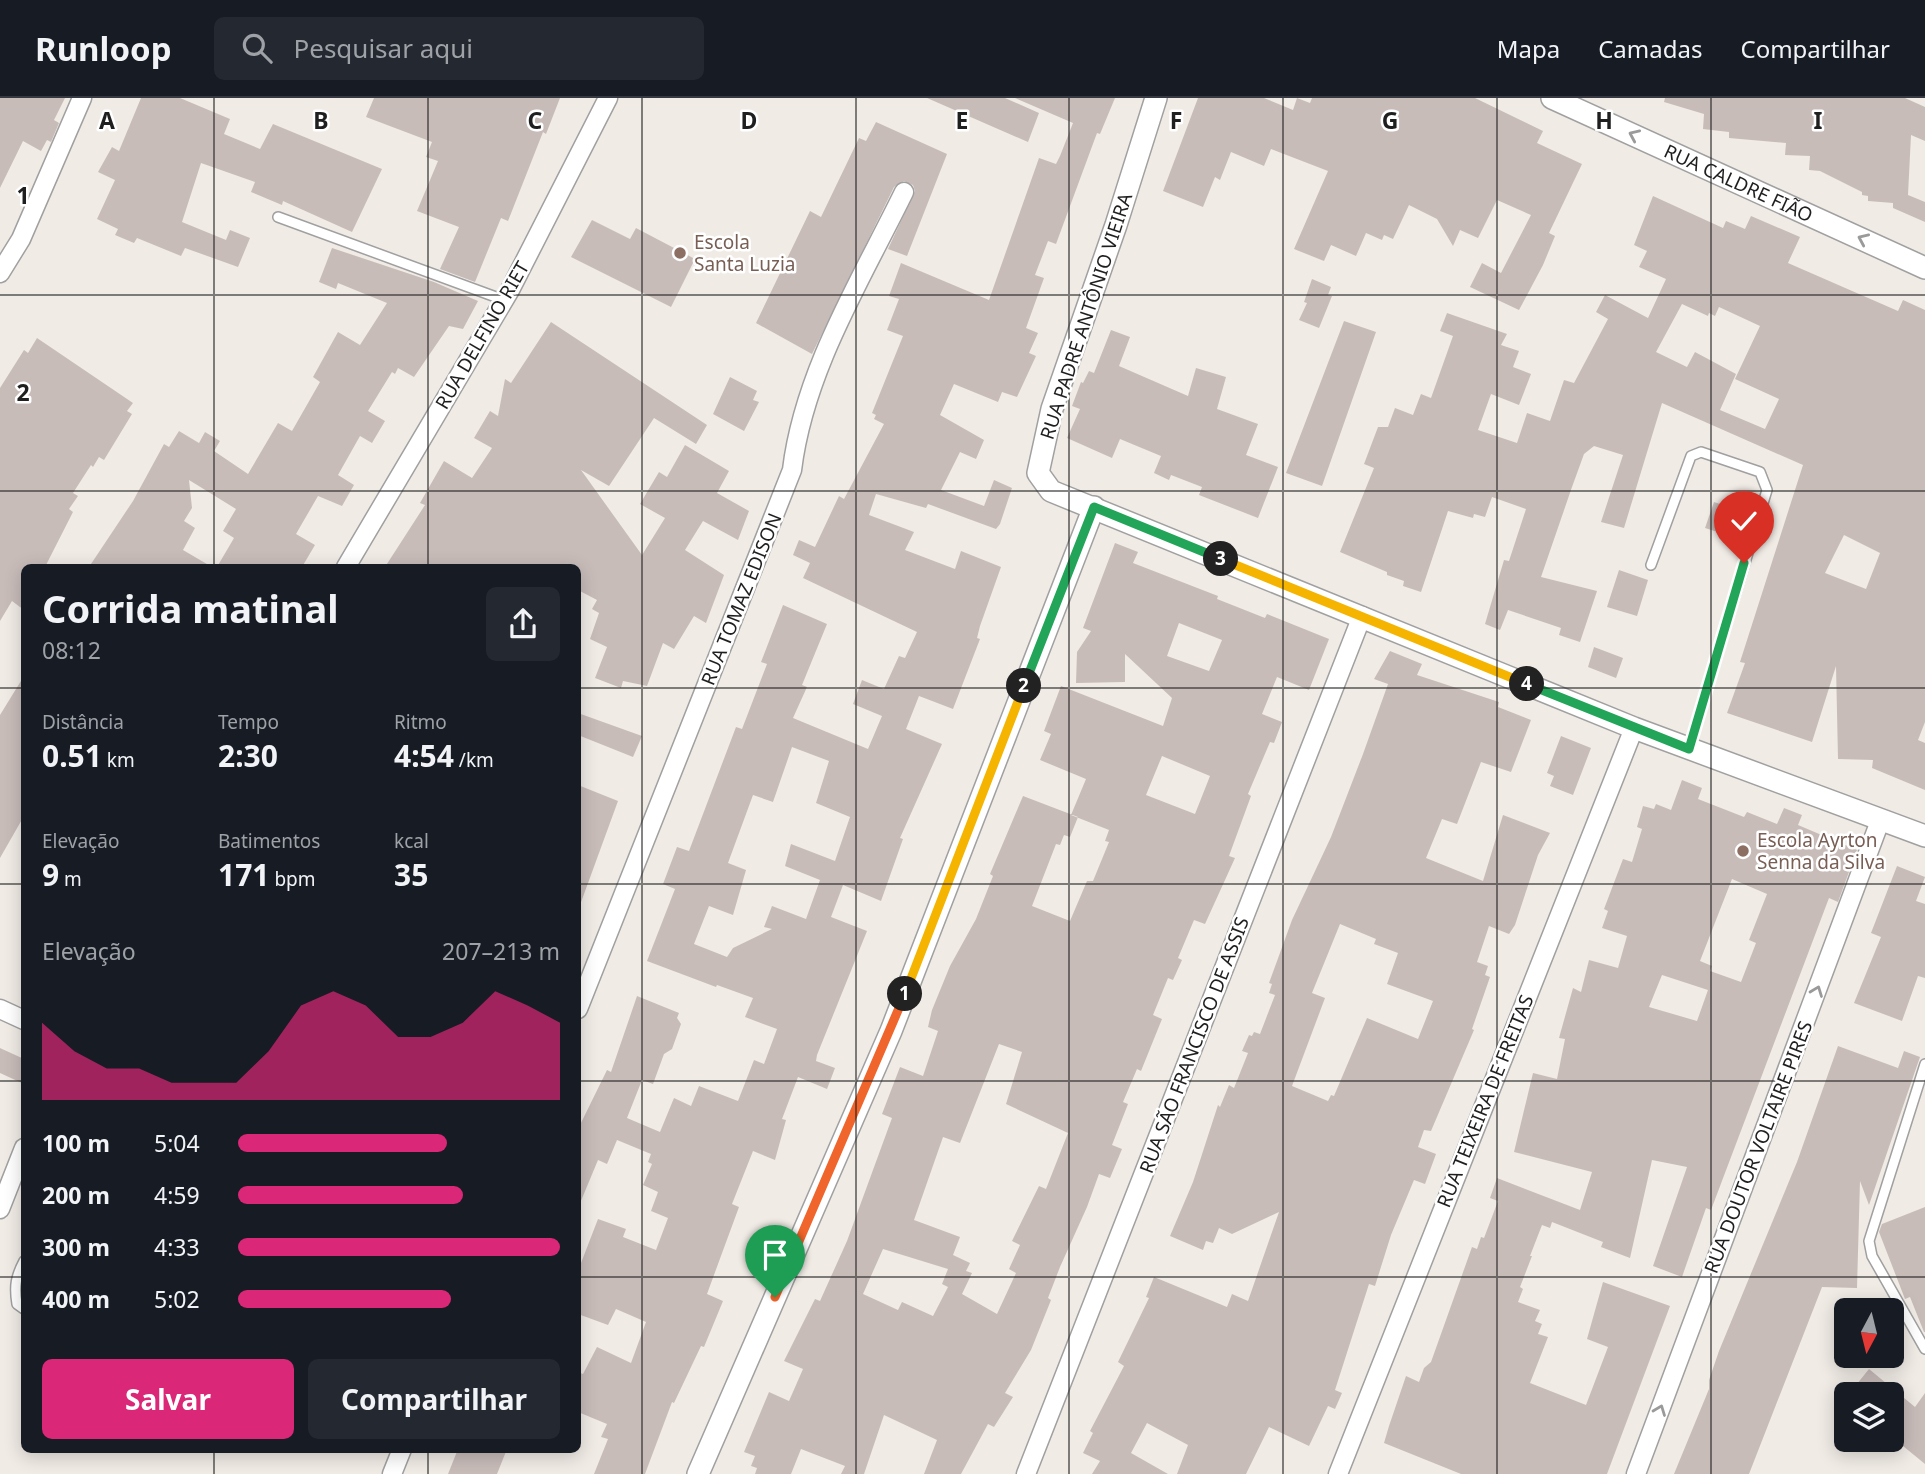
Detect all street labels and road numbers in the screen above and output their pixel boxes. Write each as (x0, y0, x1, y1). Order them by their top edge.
street label: RUA CALDRE FIÃO (1660, 138, 1817, 228)
street label: RUA PADRE ANTÔNIO VIEIRA (1034, 189, 1138, 442)
street label: RUA DELFINO RIET (429, 256, 535, 414)
street label: RUA TOMAZ EDISON (695, 509, 787, 689)
street label: RUA SÃO FRANCISCO DE ASSIS (1133, 913, 1255, 1177)
street label: RUA TEIXEIRA DE FREITAS (1430, 991, 1540, 1211)
street label: RUA DOUTOR VOLTAIRE PIRES (1698, 1017, 1818, 1277)

